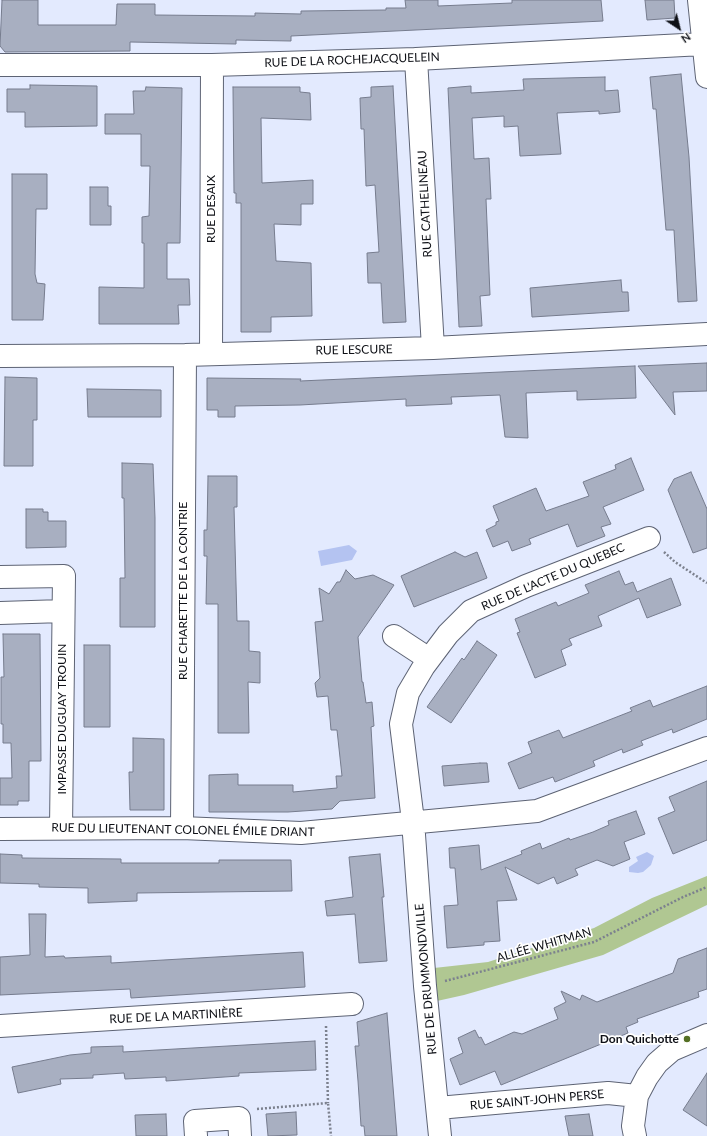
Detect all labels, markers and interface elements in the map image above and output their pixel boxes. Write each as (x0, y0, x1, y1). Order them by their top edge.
north arrow (659, 8, 699, 48)
text: N (679, 30, 693, 46)
street label: RUE DE LA ROCHEJACQUELEIN (264, 50, 440, 70)
street label: RUE CATHELINEAU (415, 150, 435, 258)
street label: RUE DESAIX (204, 175, 218, 243)
street label: RUE LESCURE (315, 342, 393, 358)
street label: RUE CHARETTE DE LA CONTRIE (176, 502, 190, 680)
street label: RUE DE L'ACTE DU QUEBEC (479, 540, 627, 614)
street label: IMPASSE DUGUAY TROUIN (55, 644, 69, 794)
street label: RUE DU LIEUTENANT COLONEL ÉMILE DRIANT (51, 821, 315, 839)
street label: RUE DE DRUMMONDVILLE (412, 903, 440, 1055)
street label: ALLÉE WHITMAN (495, 925, 593, 965)
street label: RUE DE LA MARTINIÈRE (109, 1005, 243, 1027)
place label: Don Quichotte (600, 1032, 679, 1046)
marker: Don Quichotte (682, 1034, 692, 1044)
street label: RUE SAINT-JOHN PERSE (469, 1087, 605, 1113)

